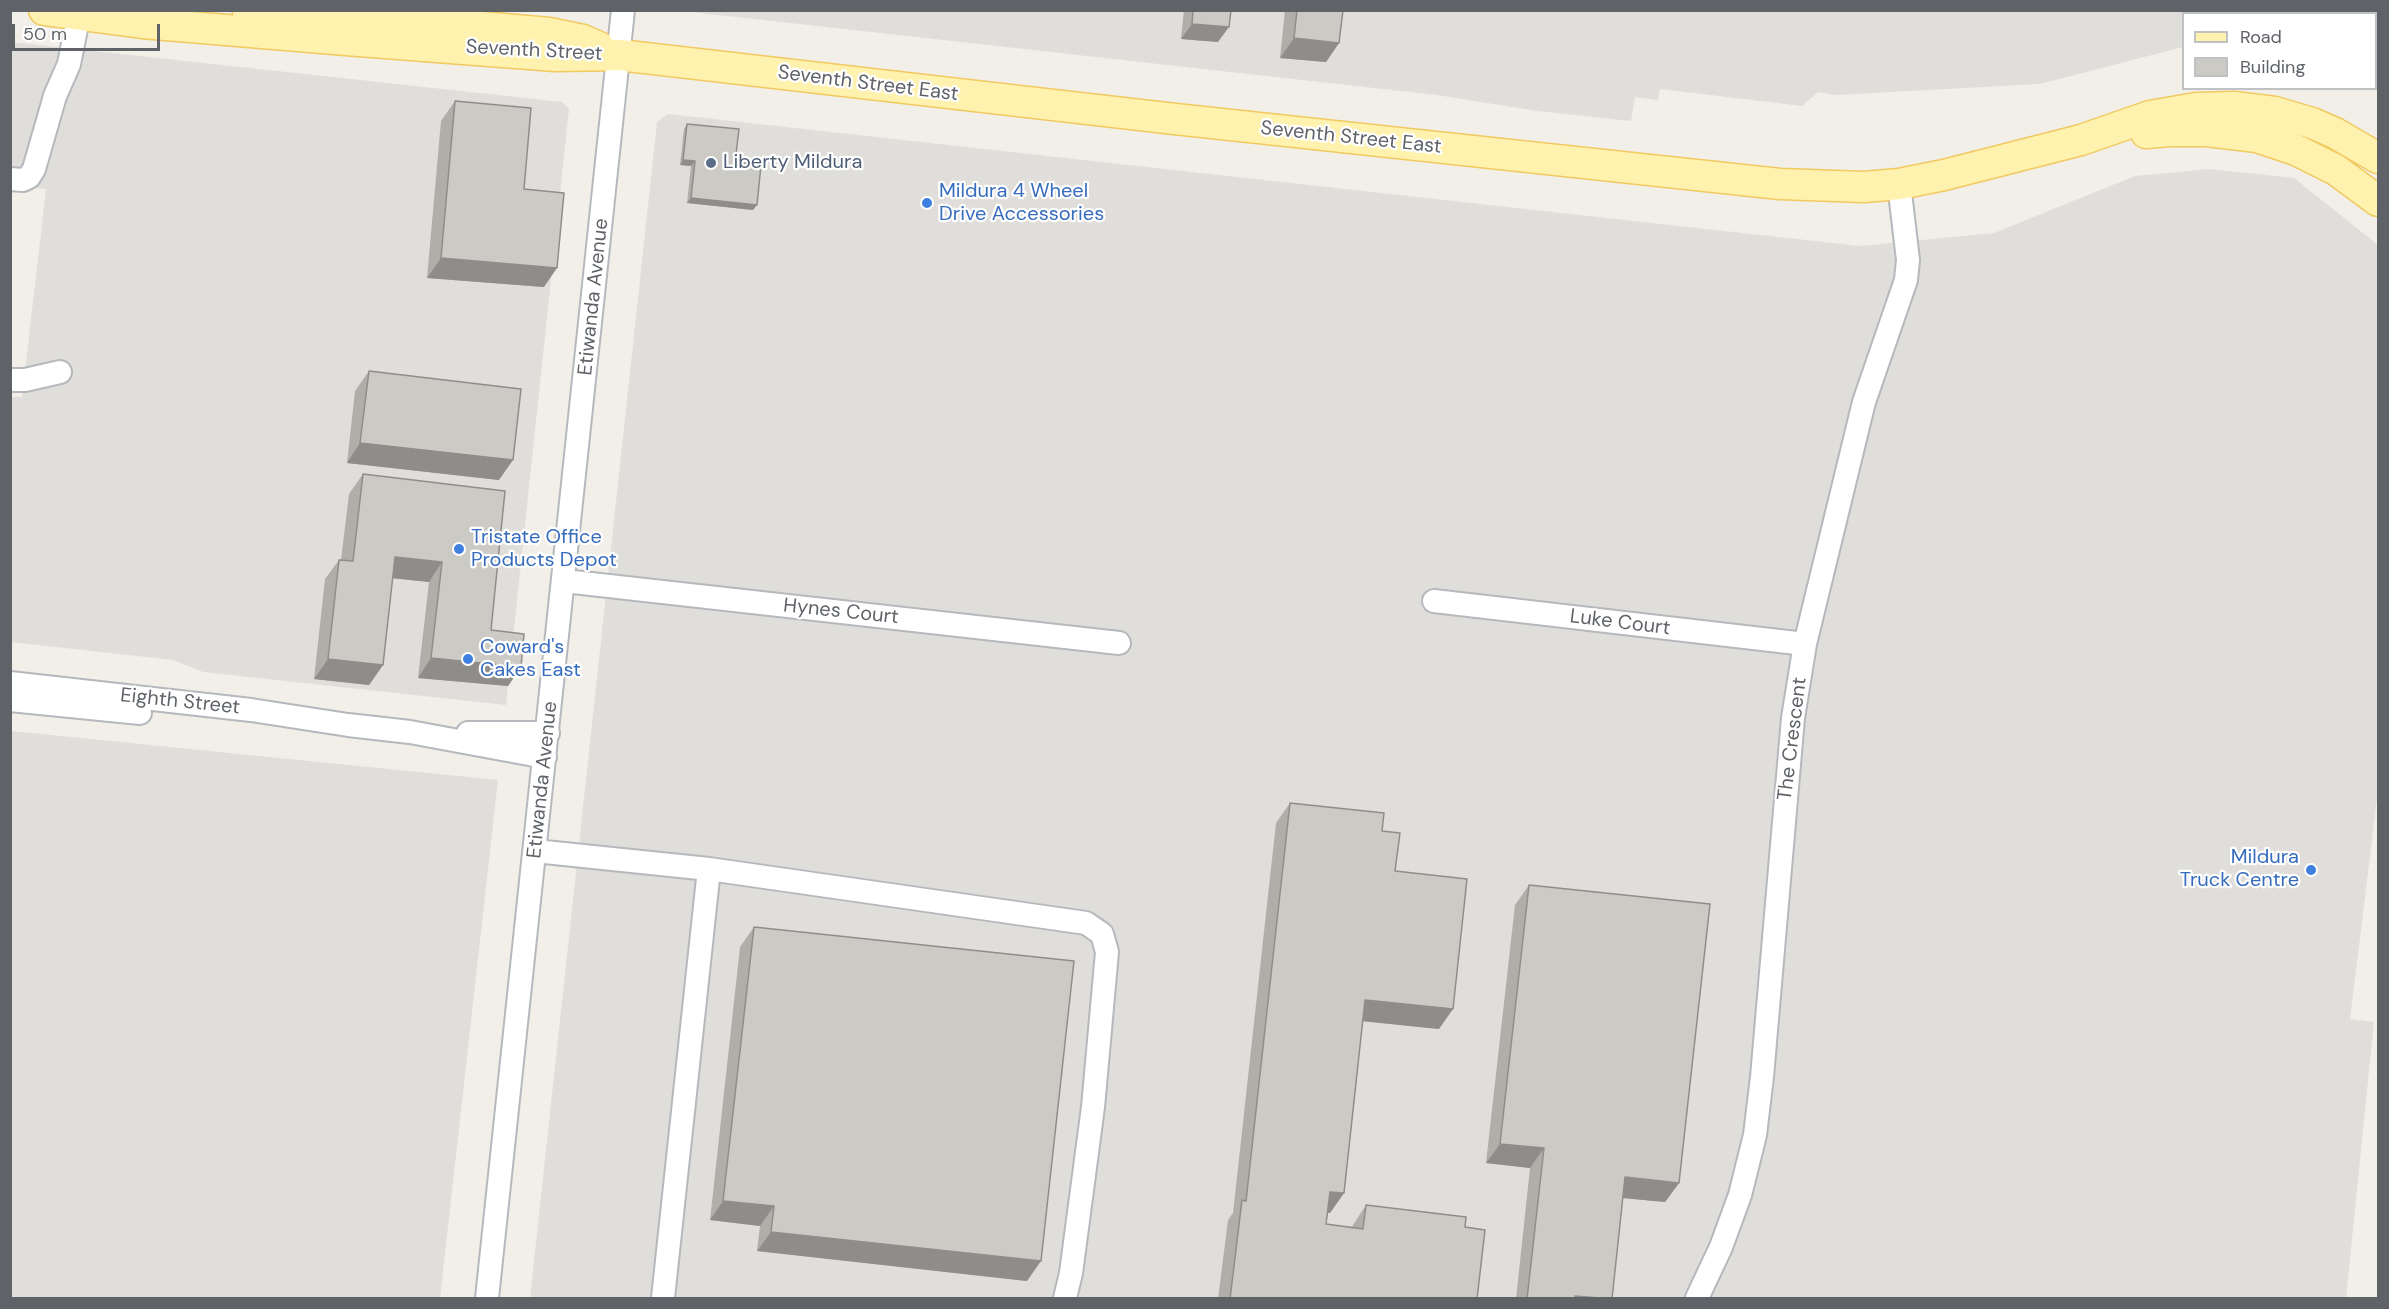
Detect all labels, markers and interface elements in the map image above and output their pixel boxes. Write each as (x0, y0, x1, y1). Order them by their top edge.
scale bar (15, 12, 164, 50)
legend (2182, 12, 2377, 90)
text: 50 m (23, 22, 67, 46)
text: Road (2240, 25, 2282, 49)
street label: Seventh Street (465, 35, 603, 67)
text: Building (2240, 55, 2305, 79)
street label: Seventh Street East (776, 61, 960, 107)
street label: Seventh Street East (1259, 117, 1443, 159)
place label: Liberty Mildura (723, 151, 862, 175)
marker: Liberty Mildura (704, 156, 718, 170)
place label: Mildura 4 Wheel Drive Accessories (939, 180, 1104, 227)
marker: Mildura 4 Wheel Drive Accessories (920, 196, 934, 210)
street label: Etiwanda Avenue (574, 217, 614, 377)
place label: Tristate Office Products Depot (471, 526, 617, 573)
marker: Tristate Office Products Depot (452, 542, 466, 556)
street label: Hynes Court (782, 594, 900, 630)
street label: Luke Court (1568, 605, 1672, 641)
place label: Coward's Cakes East (480, 636, 581, 683)
marker: Coward's Cakes East (461, 652, 475, 666)
street label: The Crescent (1774, 676, 1812, 802)
street label: Eighth Street (119, 684, 241, 720)
street label: Etiwanda Avenue (523, 700, 563, 860)
place label: Mildura Truck Centre (2180, 846, 2299, 893)
marker: Mildura Truck Centre (2304, 863, 2318, 877)

